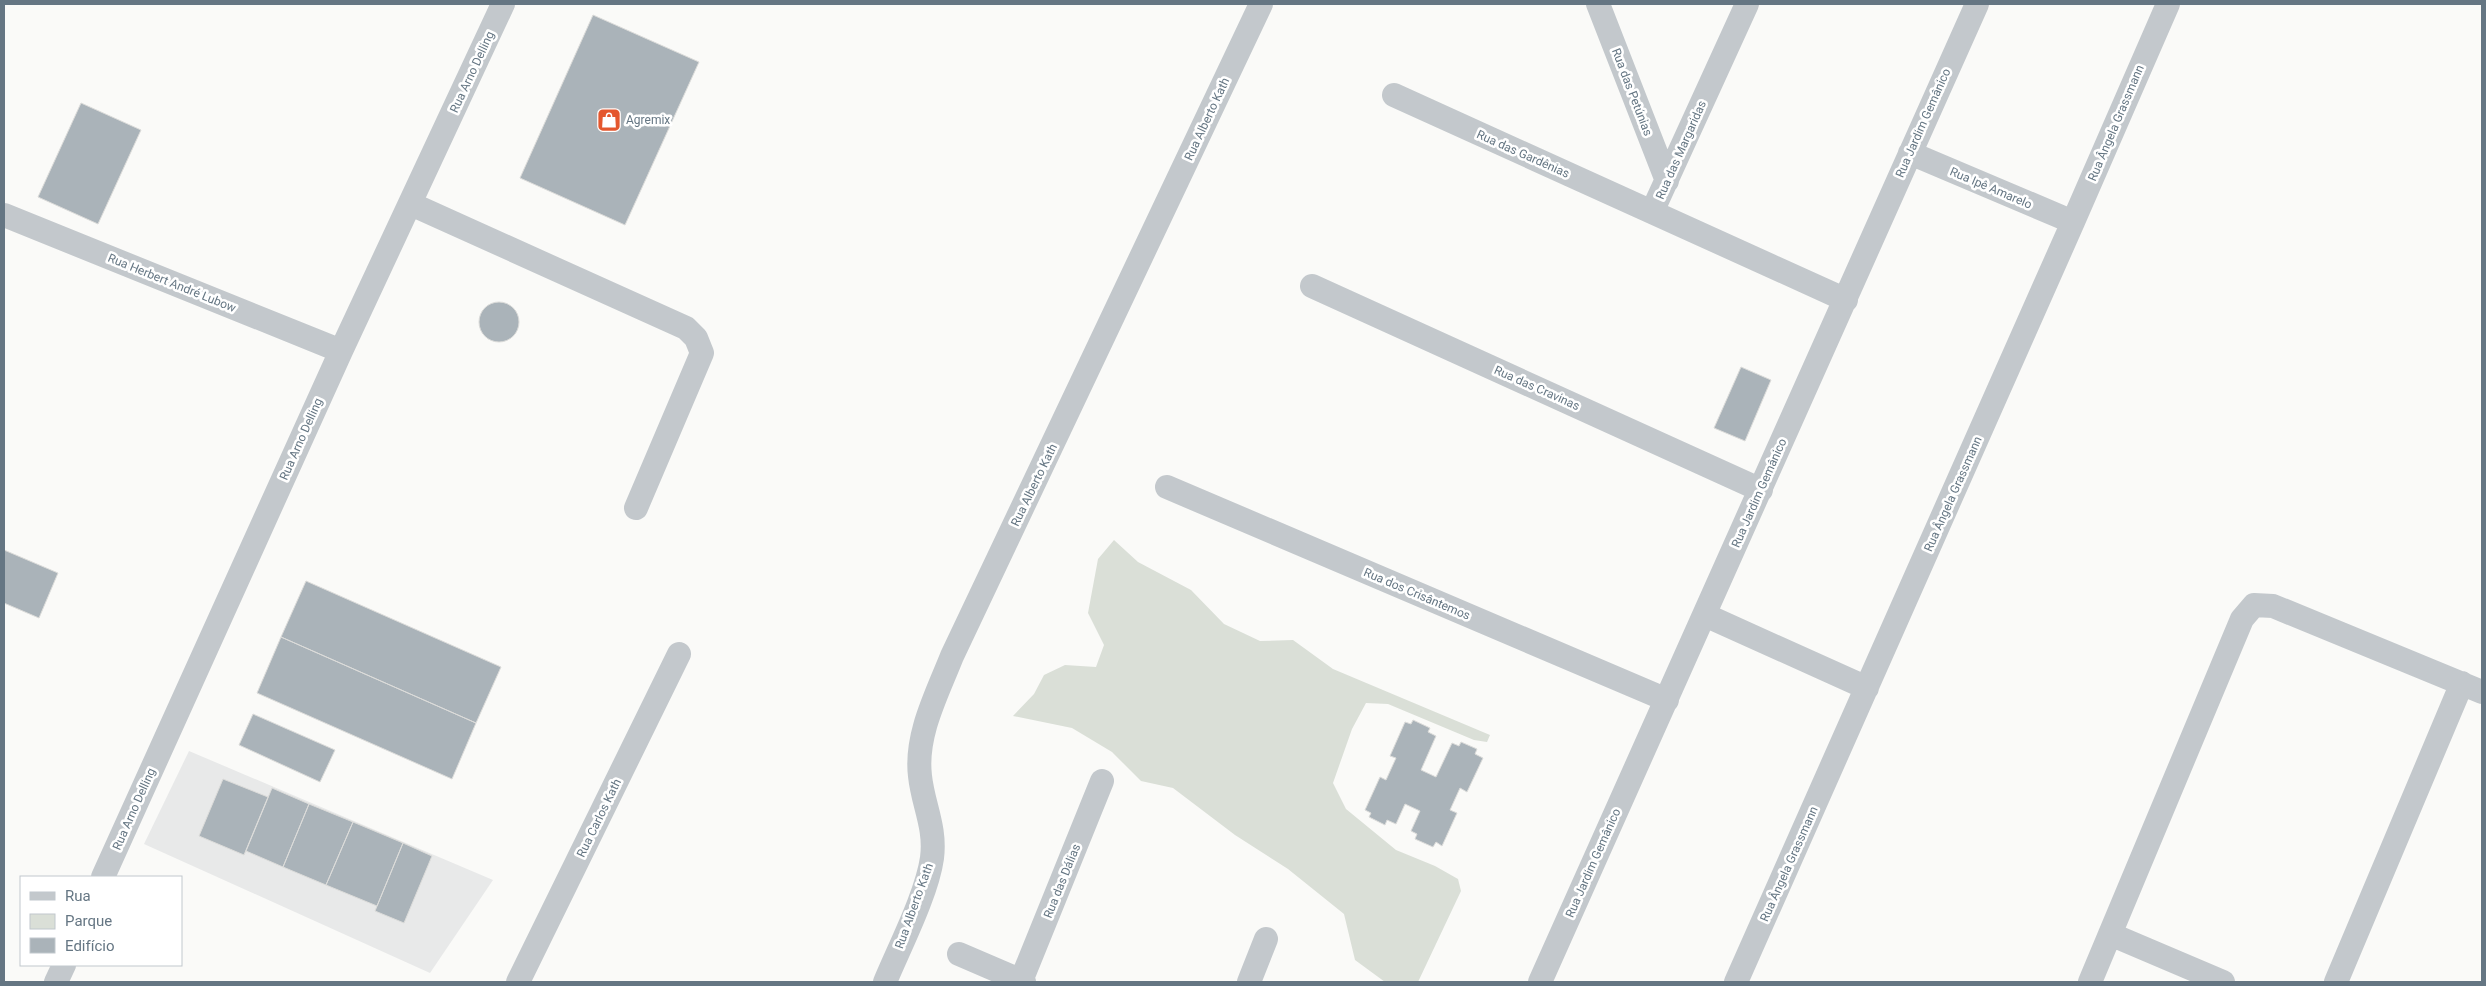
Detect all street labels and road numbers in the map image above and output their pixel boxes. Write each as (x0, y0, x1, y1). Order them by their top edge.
street label: Rua Arno Delling (447, 29, 497, 115)
street label: Rua das Petúnias (1609, 46, 1655, 138)
street label: Rua Ângela Grassmann (2084, 62, 2147, 183)
street label: Rua Jardim Gemânico (1893, 66, 1953, 180)
street label: Rua Alberto Kath (1182, 75, 1232, 163)
street label: Rua das Margaridas (1653, 98, 1709, 202)
street label: Rua das Gardênias (1474, 127, 1572, 181)
street label: Rua Ipê Amarelo (1948, 164, 2034, 212)
street label: Rua Herbert André Lubow (106, 251, 238, 315)
street label: Rua das Cravinas (1492, 363, 1582, 413)
street label: Rua Arno Delling (277, 396, 325, 482)
street label: Rua Ângela Grassmann (1920, 434, 1985, 554)
street label: Rua Jardim Gemânico (1729, 436, 1789, 550)
street label: Rua Alberto Kath (1008, 442, 1060, 528)
street label: Rua dos Crisântemos (1362, 565, 1472, 623)
street label: Rua Arno Delling (110, 766, 158, 852)
street label: Rua Carlos Kath (574, 777, 624, 859)
street label: Rua Ângela Grassmann (1756, 804, 1821, 924)
street label: Rua Jardim Gemânico (1563, 806, 1623, 920)
street label: Rua das Dálias (1041, 842, 1083, 920)
street label: Rua Alberto Kath (892, 861, 936, 951)

